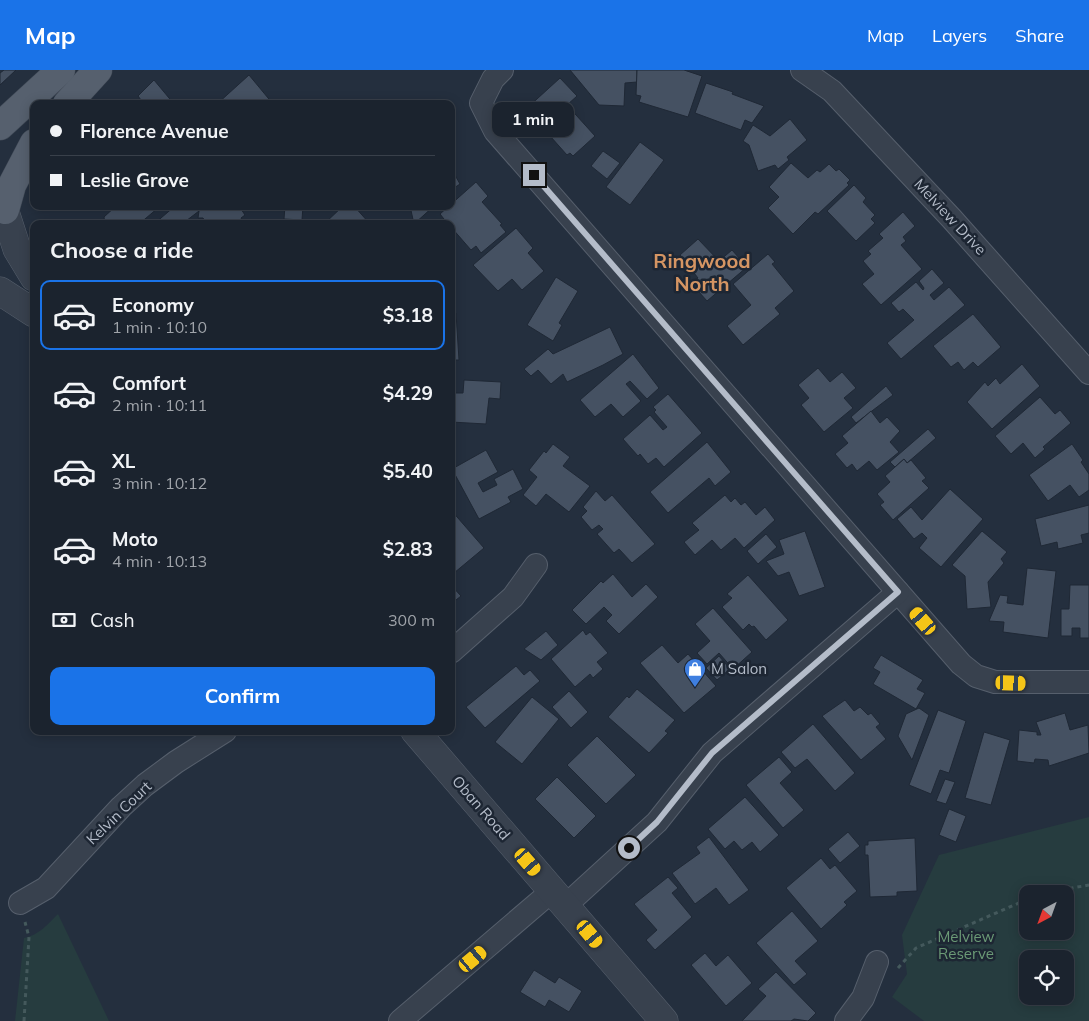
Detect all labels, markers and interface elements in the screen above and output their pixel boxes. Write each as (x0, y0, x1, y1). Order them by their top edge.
text: Map (25, 20, 76, 50)
text: Map (867, 24, 904, 47)
text: Layers (932, 24, 987, 47)
text: Share (1015, 24, 1064, 47)
callout: 1 min (493, 102, 575, 138)
text: 1 min (512, 109, 554, 129)
text: Florence Avenue (80, 119, 229, 143)
route end (523, 164, 545, 186)
text: Leslie Grove (80, 168, 189, 192)
street label: Melview Drive (910, 175, 991, 259)
text: Choose a ride (50, 236, 193, 264)
district label: Ringwood North (653, 248, 751, 296)
icon: car (52, 293, 97, 338)
text: Economy (112, 293, 194, 317)
text: $3.18 (383, 303, 433, 327)
text: 1 min · 10:10 (112, 317, 207, 337)
icon: car (52, 371, 97, 416)
text: Comfort (112, 371, 186, 395)
text: $4.29 (383, 381, 433, 405)
text: 2 min · 10:11 (112, 395, 207, 415)
icon: car (52, 449, 97, 494)
text: XL (112, 449, 135, 473)
text: $5.40 (383, 459, 433, 483)
text: 3 min · 10:12 (112, 473, 207, 493)
icon: car (52, 527, 97, 572)
text: Moto (112, 527, 158, 551)
text: $2.83 (383, 537, 433, 561)
text: 4 min · 10:13 (112, 551, 207, 571)
car (907, 605, 938, 637)
icon: cash (50, 606, 78, 634)
text: Cash (90, 608, 135, 632)
text: 300 m (388, 610, 435, 630)
shop icon: M Salon (683, 657, 707, 688)
place label: M Salon (711, 659, 767, 678)
button: Confirm (50, 667, 435, 725)
car (995, 675, 1026, 691)
street label: Oban Road (448, 772, 514, 844)
street label: Kelvin Court (82, 777, 155, 848)
route start (618, 837, 640, 859)
car (512, 846, 543, 878)
north arrow (1019, 885, 1074, 940)
map controls (1019, 885, 1074, 1005)
car (574, 918, 605, 950)
park label: Melview Reserve (937, 927, 995, 963)
car (456, 944, 489, 974)
button: locate (1019, 950, 1074, 1005)

